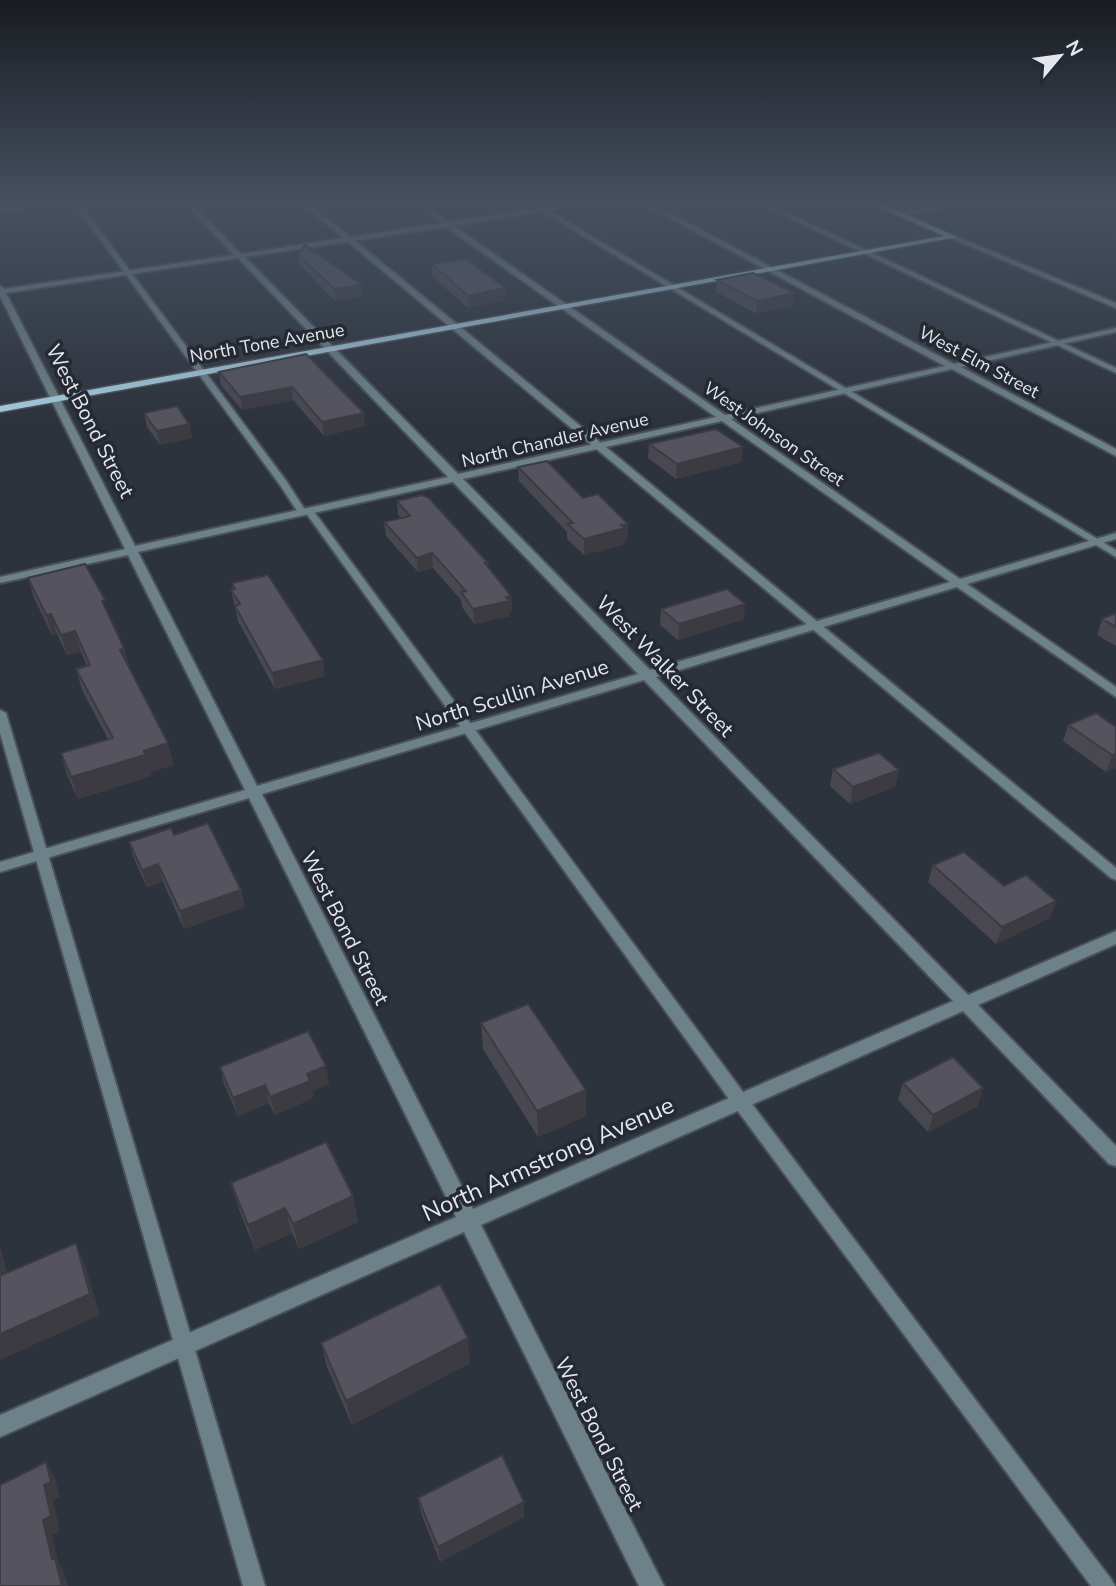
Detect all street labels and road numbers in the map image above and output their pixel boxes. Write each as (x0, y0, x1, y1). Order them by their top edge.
street label: North Tone Avenue (188, 318, 346, 368)
street label: West Elm Street (915, 320, 1044, 404)
street label: West Bond Street (39, 340, 141, 503)
street label: West Johnson Street (699, 376, 850, 492)
street label: North Chandler Avenue (459, 407, 651, 473)
street label: West Walker Street (590, 589, 740, 743)
street label: North Scullin Avenue (412, 652, 612, 738)
street label: West Bond Street (294, 847, 396, 1010)
street label: North Armstrong Avenue (417, 1089, 679, 1229)
street label: West Bond Street (548, 1353, 650, 1516)

